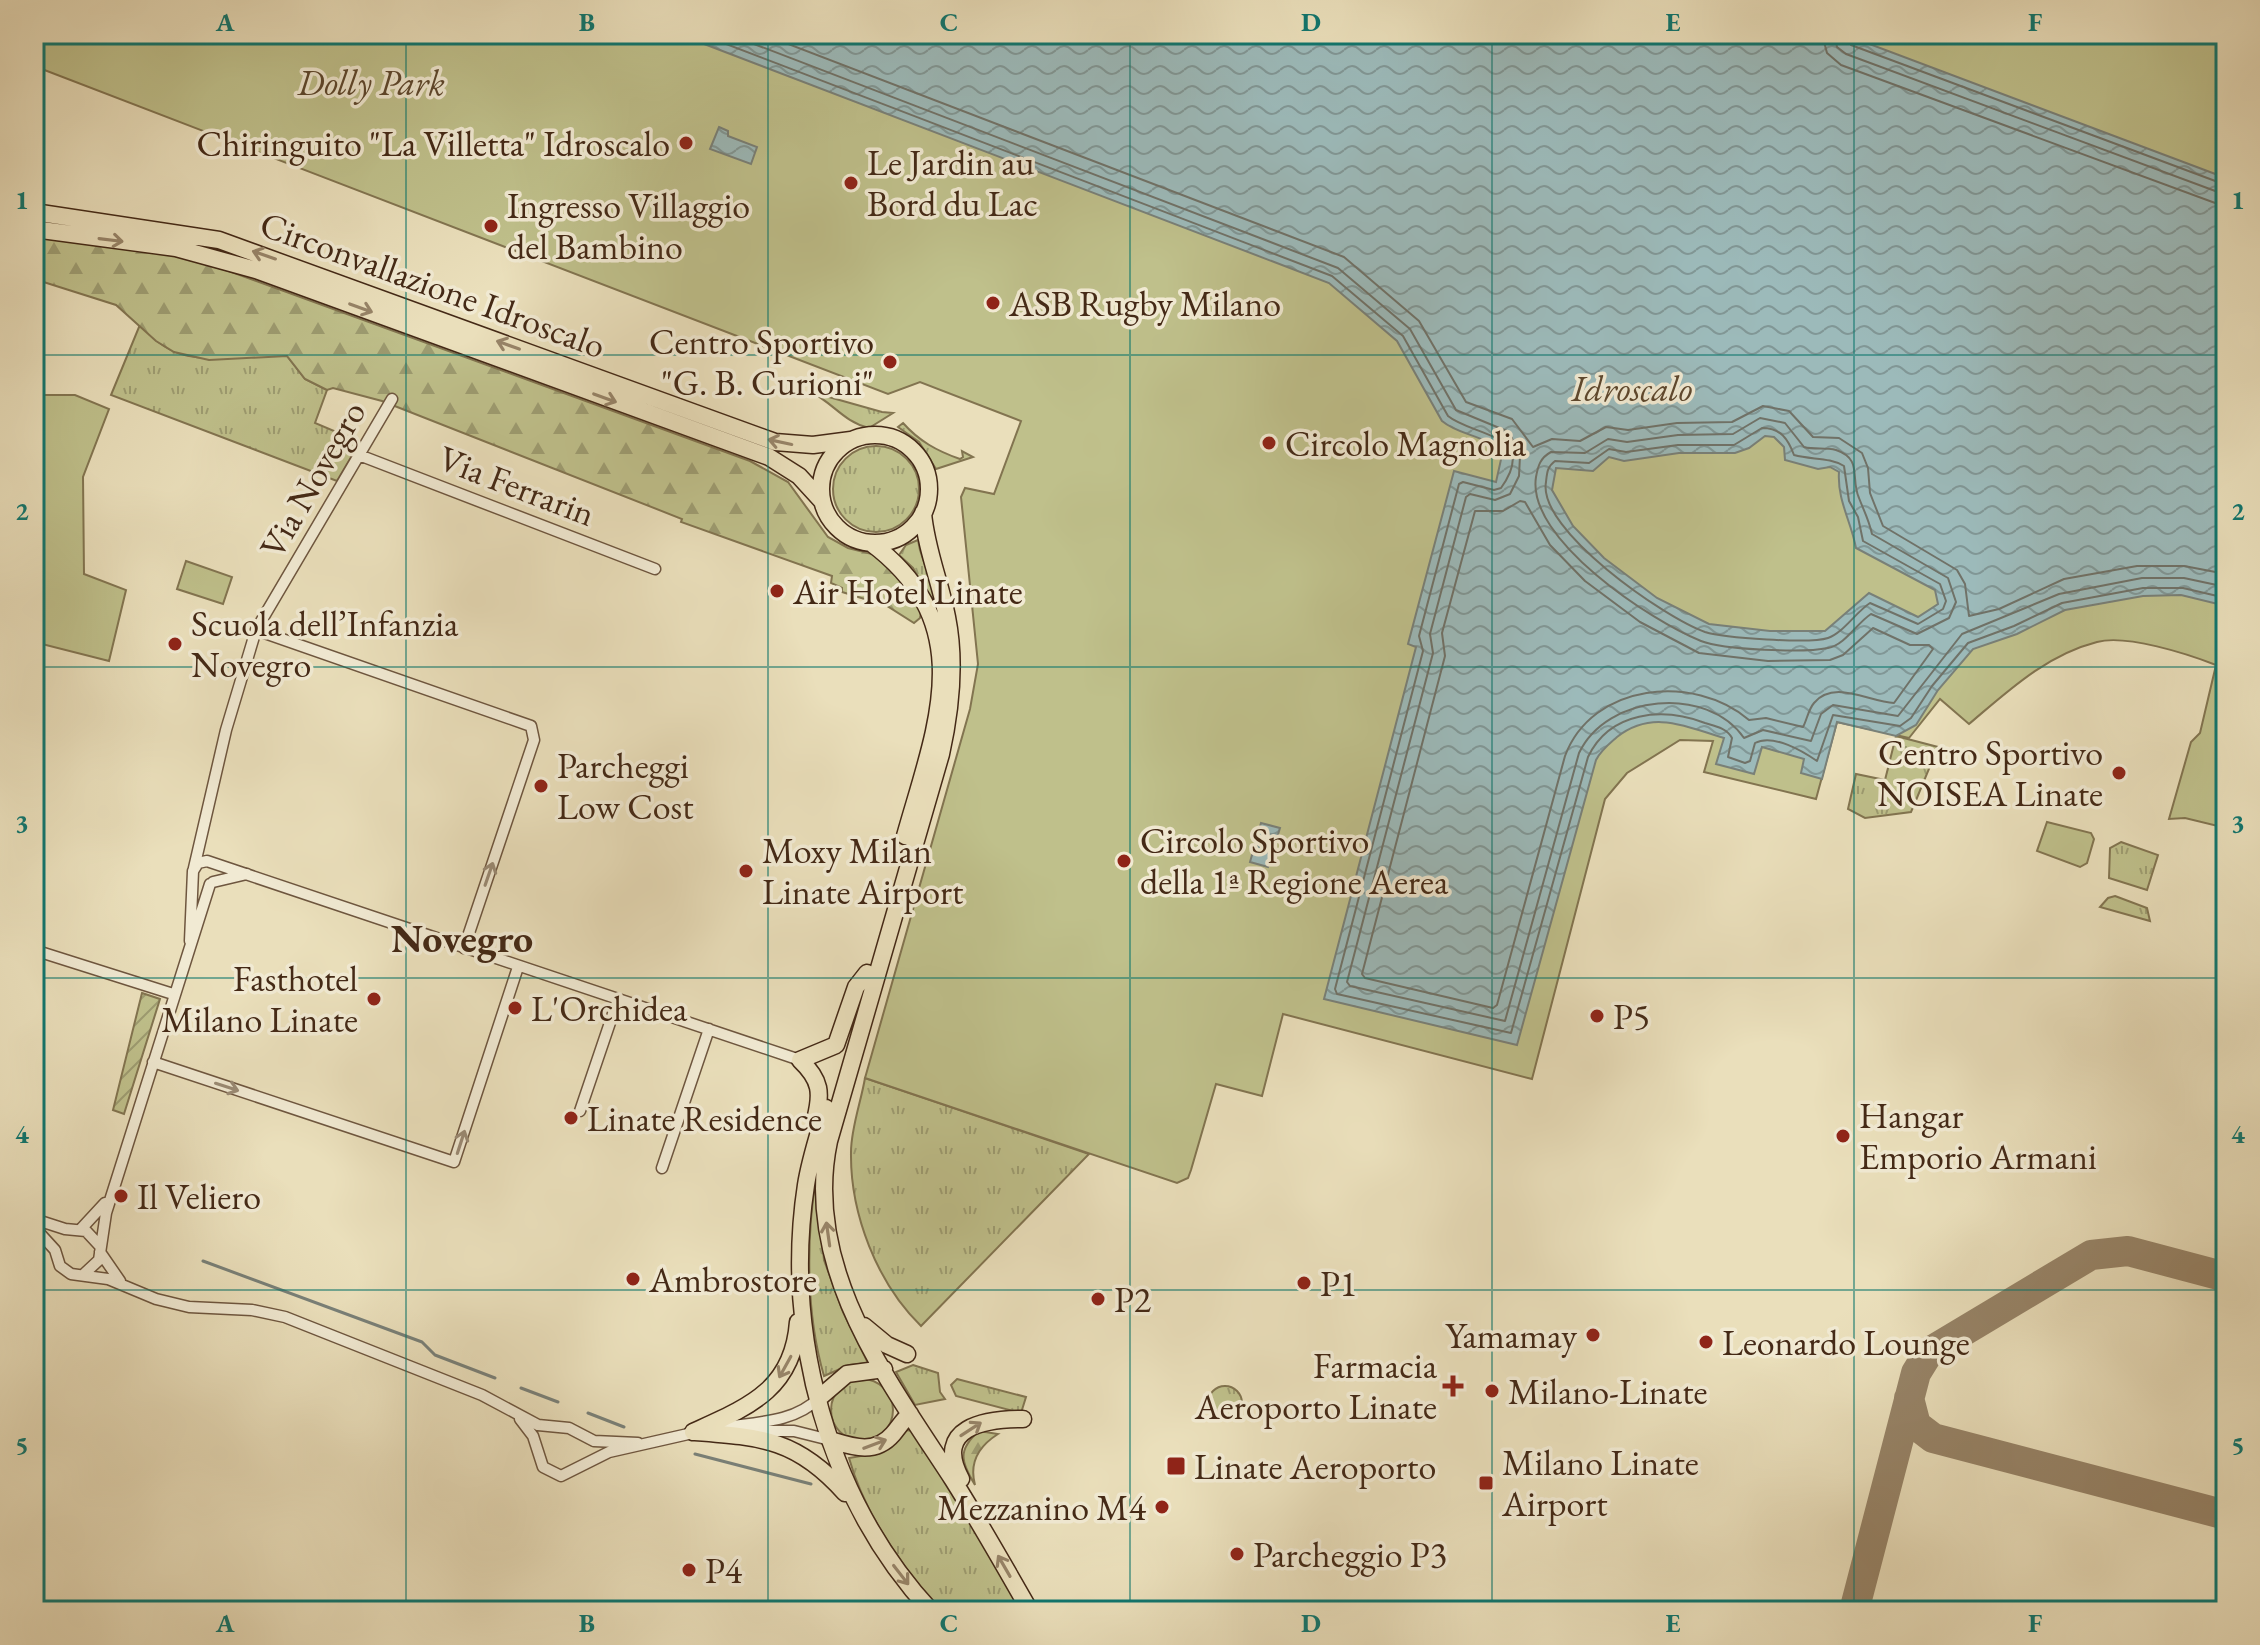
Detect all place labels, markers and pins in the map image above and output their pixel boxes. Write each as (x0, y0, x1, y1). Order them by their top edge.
place label: Chiringuito "La Villetta" Idroscalo (196, 120, 670, 167)
marker: Chiringuito "La Villetta" Idroscalo (677, 134, 695, 152)
place label: Le Jardin au Bord du Lac (867, 139, 1038, 227)
marker: Le Jardin au Bord du Lac (842, 174, 860, 192)
place label: Ingresso Villaggio del Bambino (507, 182, 750, 270)
marker: Ingresso Villaggio del Bambino (482, 217, 500, 235)
place label: ASB Rugby Milano (1008, 280, 1281, 327)
marker: ASB Rugby Milano (984, 294, 1002, 312)
place label: Centro Sportivo "G. B. Curioni" (649, 318, 874, 406)
marker: Centro Sportivo "G. B. Curioni" (881, 353, 899, 371)
place label: Circolo Magnolia (1285, 420, 1527, 467)
marker: Circolo Magnolia (1260, 434, 1278, 452)
place label: Air Hotel Linate (792, 568, 1023, 615)
marker: Air Hotel Linate (768, 582, 786, 600)
place label: Scuola dell’Infanzia Novegro (191, 600, 459, 688)
marker: Scuola dell’Infanzia Novegro (166, 635, 184, 653)
place label: Centro Sportivo NOISEA Linate (1877, 729, 2103, 817)
place label: Parcheggi Low Cost (557, 742, 694, 830)
marker: Centro Sportivo NOISEA Linate (2110, 764, 2128, 782)
marker: Parcheggi Low Cost (532, 777, 550, 795)
place label: Circolo Sportivo della 1ª Regione Aerea (1140, 817, 1449, 905)
place label: Moxy Milan Linate Airport (762, 827, 964, 915)
marker: Circolo Sportivo della 1ª Regione Aerea (1115, 852, 1133, 870)
marker: Moxy Milan Linate Airport (737, 862, 755, 880)
place label: Fasthotel Milano Linate (161, 955, 358, 1043)
place label: L'Orchidea (531, 985, 688, 1032)
marker: Fasthotel Milano Linate (365, 990, 383, 1008)
place label: P5 (1613, 993, 1650, 1040)
marker: L'Orchidea (506, 999, 524, 1017)
marker: P5 (1588, 1007, 1606, 1025)
place label: Hangar Emporio Armani (1859, 1092, 2097, 1180)
place label: Linate Residence (587, 1095, 822, 1142)
marker: Linate Residence (562, 1109, 580, 1127)
marker: Hangar Emporio Armani (1834, 1127, 1852, 1145)
place label: Il Veliero (137, 1173, 261, 1220)
marker: Il Veliero (112, 1187, 130, 1205)
place label: Ambrostore (648, 1256, 817, 1303)
place label: P1 (1320, 1260, 1357, 1307)
marker: Ambrostore (624, 1270, 642, 1288)
marker: P1 (1295, 1274, 1313, 1292)
place label: P2 (1114, 1276, 1151, 1323)
marker: P2 (1089, 1290, 1107, 1308)
place label: Yamamay (1445, 1312, 1577, 1359)
place label: Leonardo Lounge (1722, 1319, 1970, 1366)
marker: Yamamay (1584, 1326, 1602, 1344)
marker: Leonardo Lounge (1697, 1333, 1715, 1351)
place label: Farmacia Aeroporto Linate (1194, 1342, 1438, 1430)
place label: Milano-Linate (1508, 1368, 1708, 1415)
marker: Farmacia Aeroporto Linate (1444, 1377, 1462, 1395)
marker: Milano-Linate (1483, 1382, 1501, 1400)
place label: Milano Linate Airport (1501, 1439, 1699, 1527)
place label: Linate Aeroporto (1194, 1443, 1436, 1490)
marker: Linate Aeroporto (1165, 1455, 1187, 1477)
marker: Milano Linate Airport (1477, 1474, 1495, 1492)
place label: Mezzanino M4 (937, 1484, 1147, 1531)
marker: Mezzanino M4 (1153, 1498, 1171, 1516)
place label: Parcheggio P3 (1253, 1531, 1447, 1578)
marker: Parcheggio P3 (1228, 1545, 1246, 1563)
place label: P4 (705, 1547, 743, 1594)
marker: P4 (680, 1561, 698, 1579)

